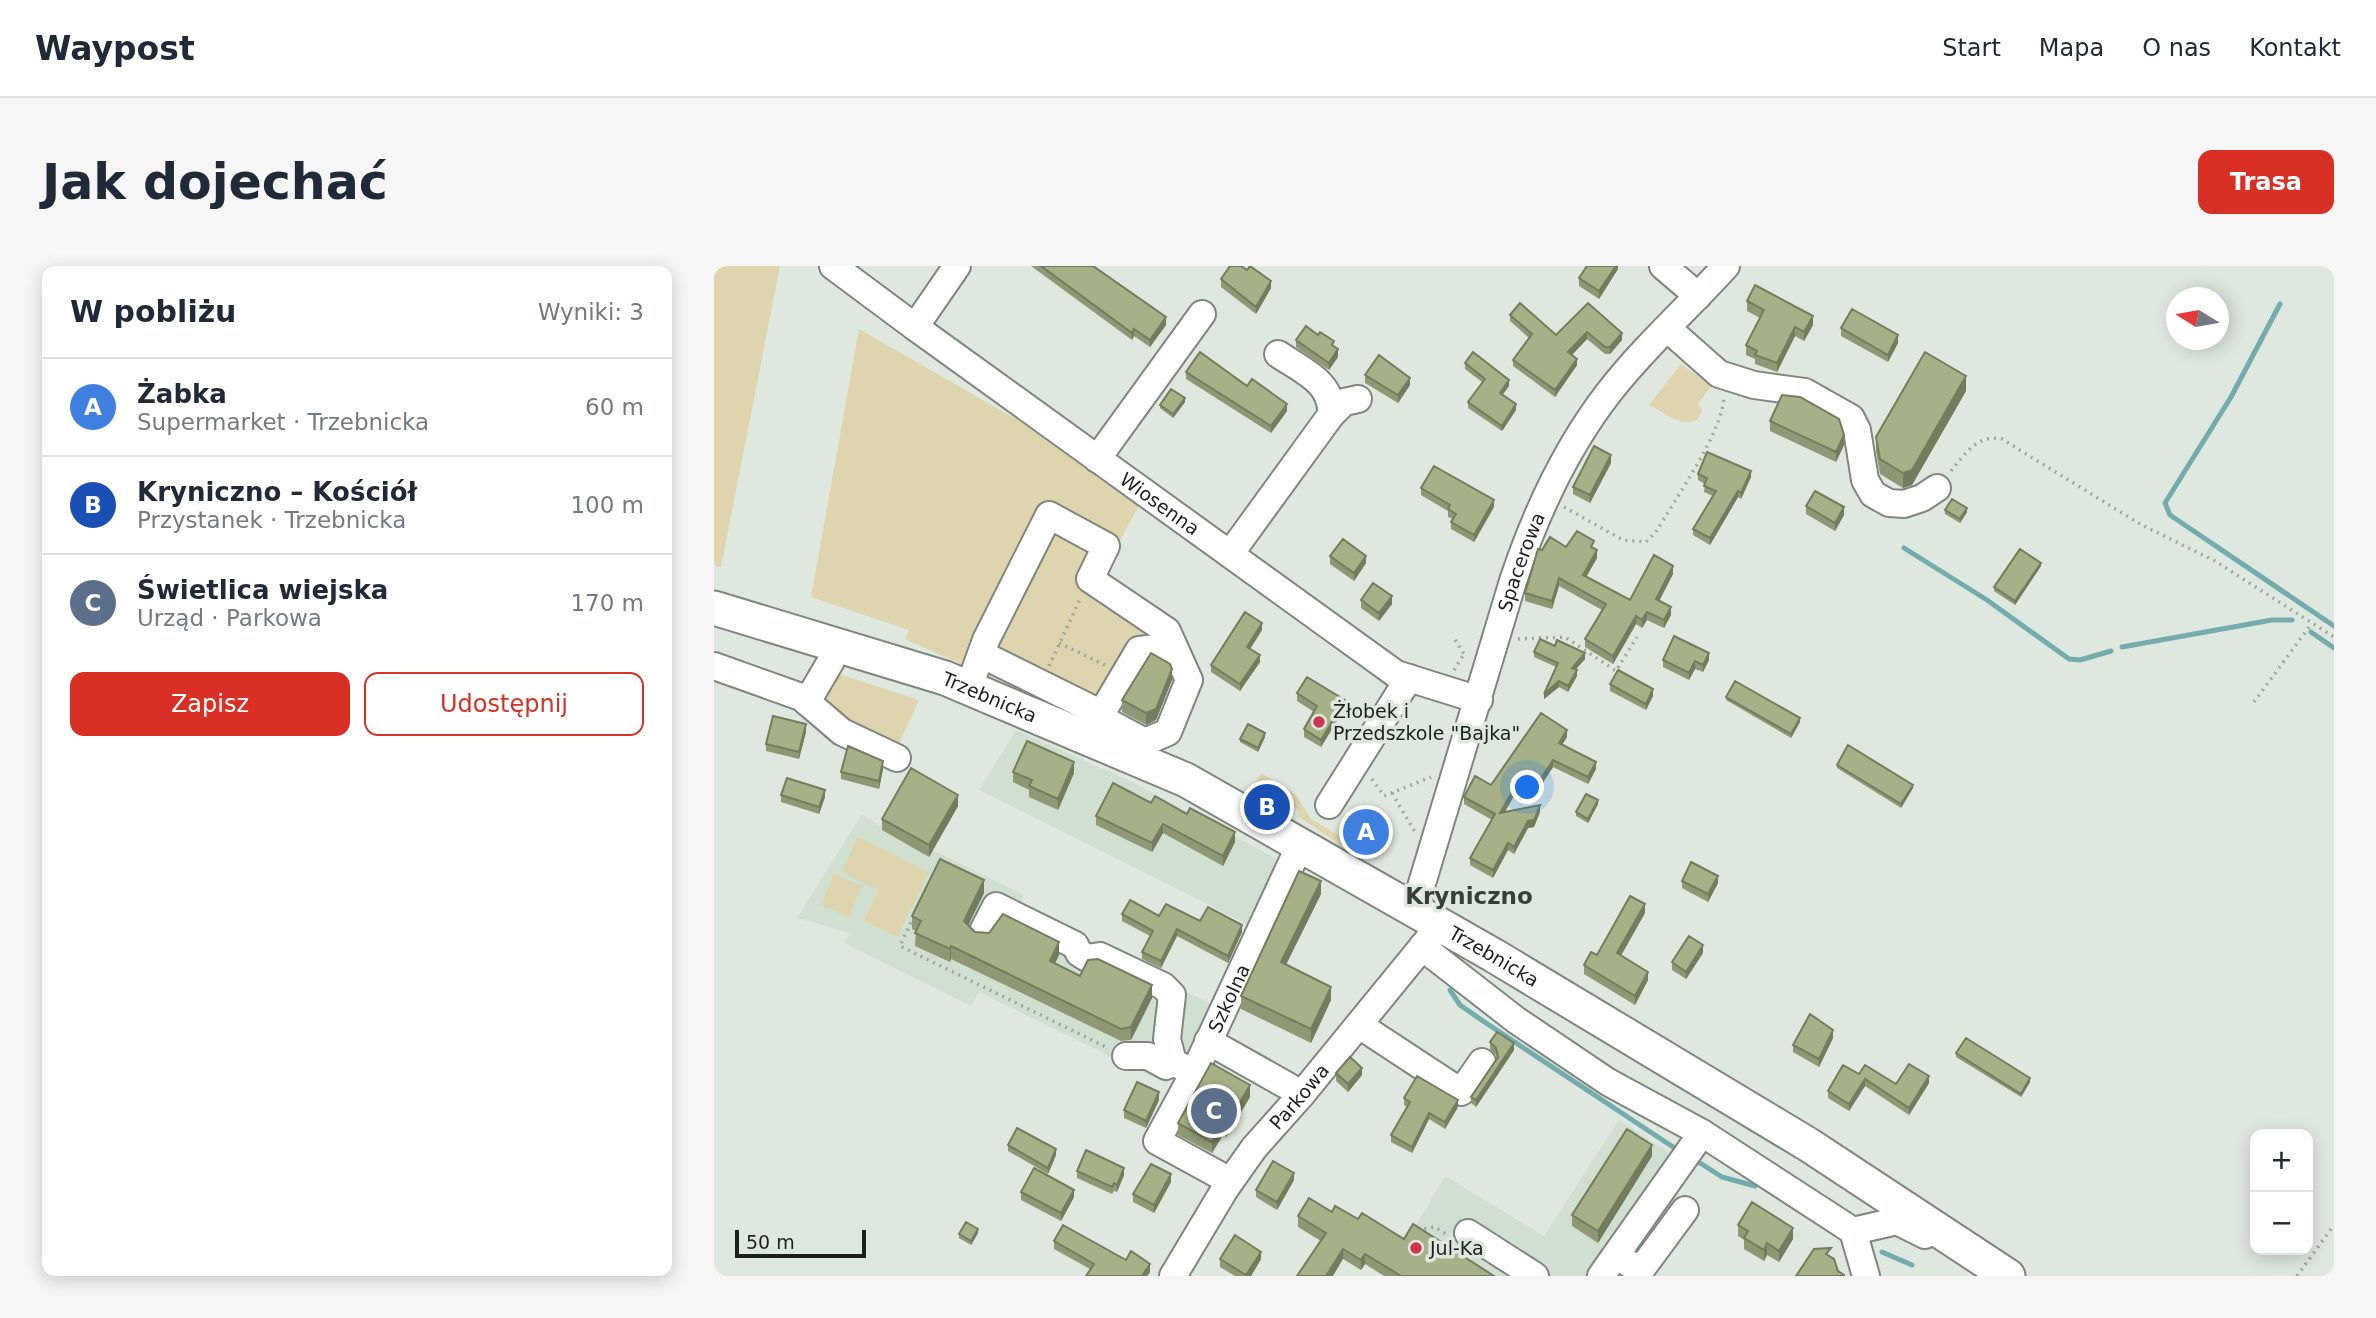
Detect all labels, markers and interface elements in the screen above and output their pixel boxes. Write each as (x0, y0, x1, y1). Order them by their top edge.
text: Waypost (35, 29, 195, 68)
text: Start (1942, 34, 2001, 62)
text: Mapa (2039, 34, 2104, 62)
text: O nas (2142, 34, 2211, 62)
text: Kontakt (2249, 34, 2341, 62)
button: Trasa (2198, 150, 2334, 214)
text: Jak dojechać (42, 154, 388, 211)
north arrow (2166, 287, 2229, 350)
text: W pobliżu (70, 294, 236, 329)
text: Wyniki: 3 (538, 299, 644, 325)
text: Żabka (137, 379, 227, 409)
text: A (84, 394, 102, 420)
text: 60 m (585, 394, 644, 420)
text: Supermarket · Trzebnicka (137, 409, 429, 435)
street label: Wiosenna (1116, 468, 1204, 540)
text: Kryniczno – Kościół (137, 477, 417, 507)
text: B (84, 492, 102, 518)
text: 100 m (570, 492, 644, 518)
text: Przystanek · Trzebnicka (137, 507, 406, 533)
street label: Spacerowa (1493, 509, 1549, 614)
text: Świetlica wiejska (137, 575, 388, 605)
text: C (85, 590, 101, 616)
text: 170 m (570, 590, 644, 616)
text: Urząd · Parkowa (137, 605, 322, 631)
street label: Trzebnicka (938, 667, 1040, 727)
button: Zapisz (70, 672, 350, 736)
button: Udostępnij (364, 672, 644, 736)
place label: Żłobek i Przedszkole "Bajka" (1333, 700, 1520, 744)
marker: Żłobek i Przedszkole "Bajka" (1311, 714, 1327, 730)
your location (1510, 770, 1544, 804)
pin: B (1244, 781, 1290, 833)
pin: A (1343, 806, 1389, 858)
district label: Kryniczno (1405, 883, 1533, 909)
street label: Trzebnicka (1444, 921, 1543, 991)
street label: Szkolna (1203, 961, 1254, 1036)
street label: Parkowa (1265, 1059, 1333, 1134)
pin: C (1191, 1085, 1237, 1137)
map controls (2250, 1129, 2313, 1255)
button: + (2250, 1129, 2313, 1192)
button: − (2250, 1192, 2313, 1255)
scale bar (735, 1227, 866, 1259)
text: 50 m (746, 1231, 795, 1253)
place label: Jul-Ka (1429, 1237, 1484, 1259)
marker: Jul-Ka (1408, 1240, 1424, 1256)

